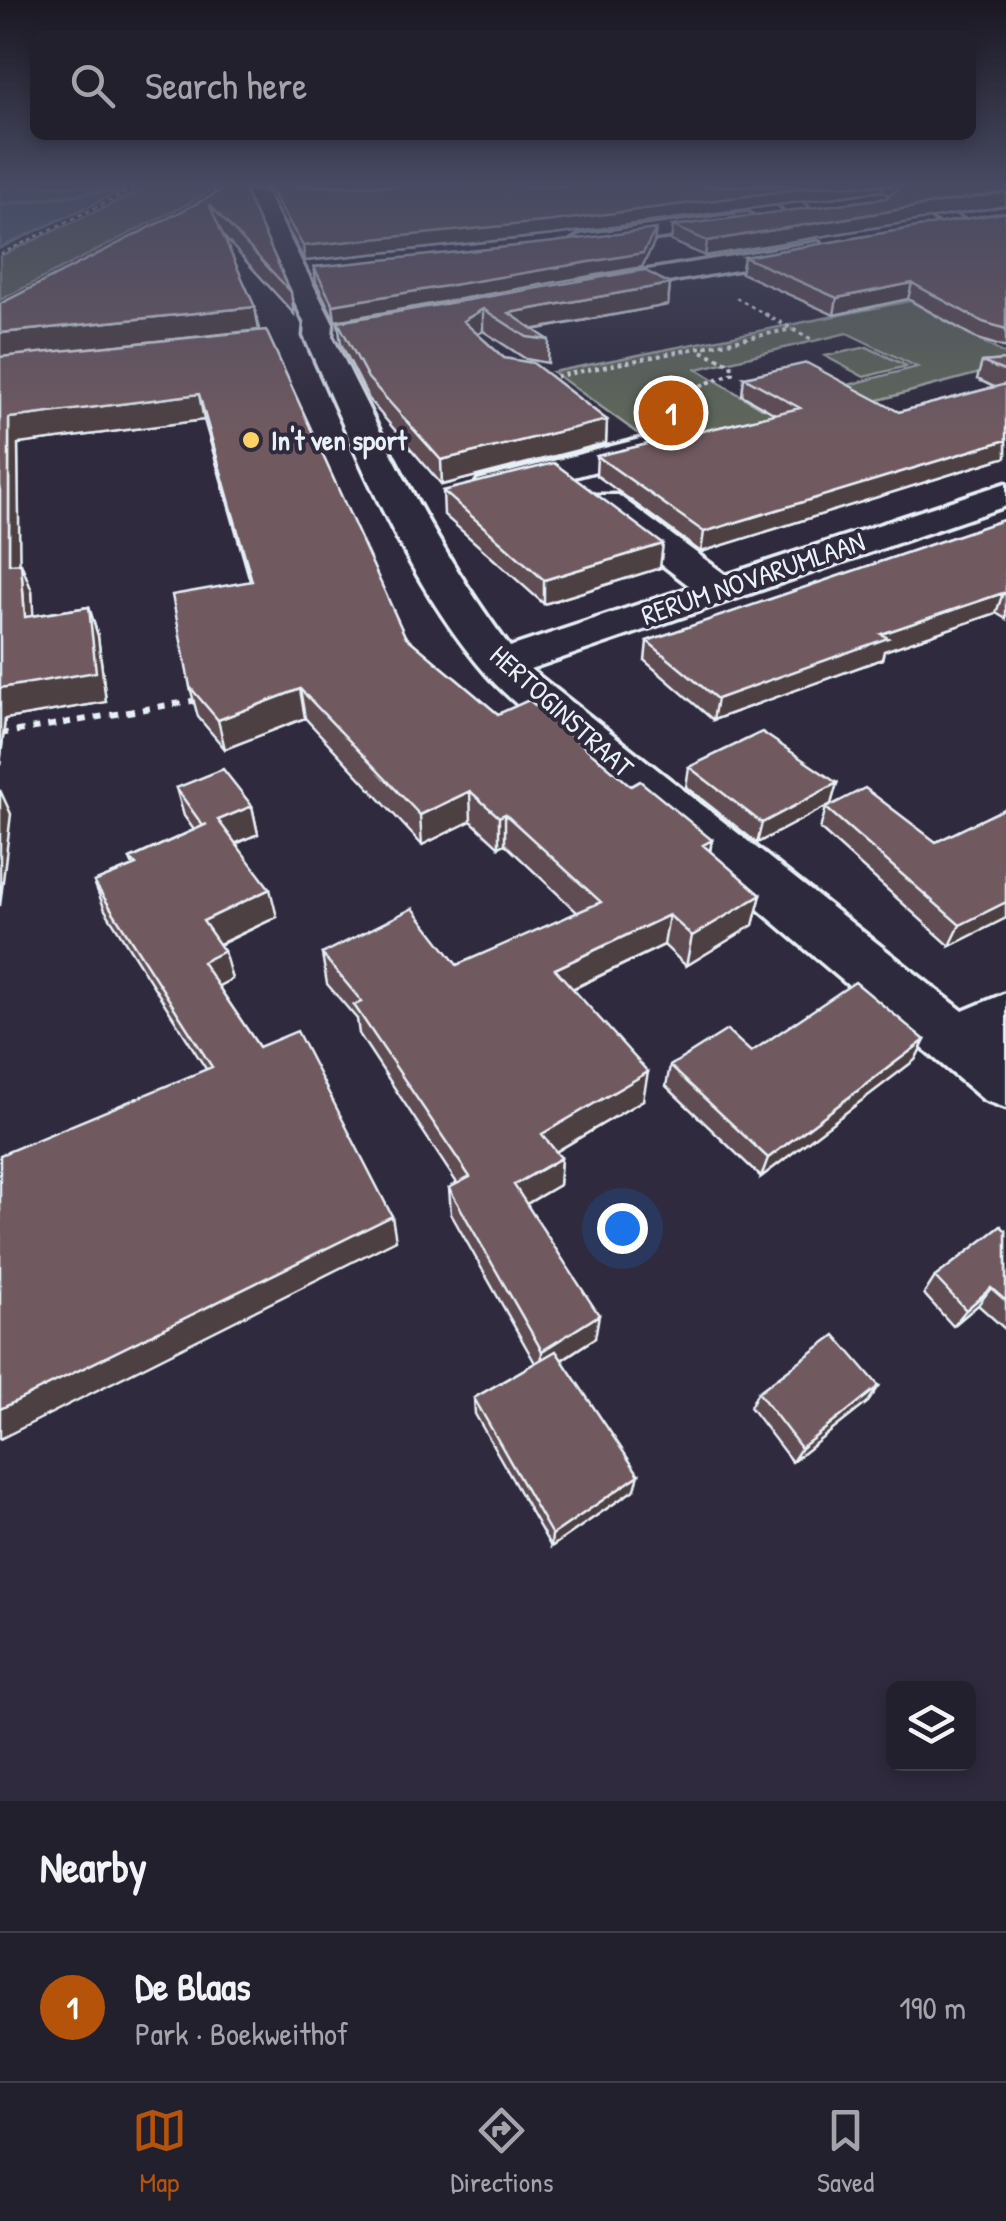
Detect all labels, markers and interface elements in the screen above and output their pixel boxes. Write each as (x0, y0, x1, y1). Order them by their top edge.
search box (30, 30, 976, 140)
icon: search (65, 58, 120, 113)
text: Search here (145, 59, 307, 111)
pin: 1 (638, 376, 704, 450)
place label: In't ven sport (271, 421, 408, 460)
marker: In't ven sport (240, 429, 262, 451)
street label: RERUM NOVARUMLAAN (636, 522, 870, 634)
street label: HERTOGINSTRAAT (482, 636, 643, 786)
your location (597, 1203, 648, 1254)
map controls (886, 1681, 976, 1771)
button: layers (886, 1681, 976, 1771)
text: Nearby (40, 1838, 147, 1895)
text: De Blaas (135, 1960, 251, 2012)
text: 1 (67, 1986, 78, 2029)
text: 190 m (899, 1986, 966, 2029)
text: Park · Boekweithof (135, 2012, 348, 2055)
tab: Map (132, 2103, 187, 2201)
tab: Directions (450, 2103, 553, 2201)
tab: Saved (817, 2103, 874, 2201)

